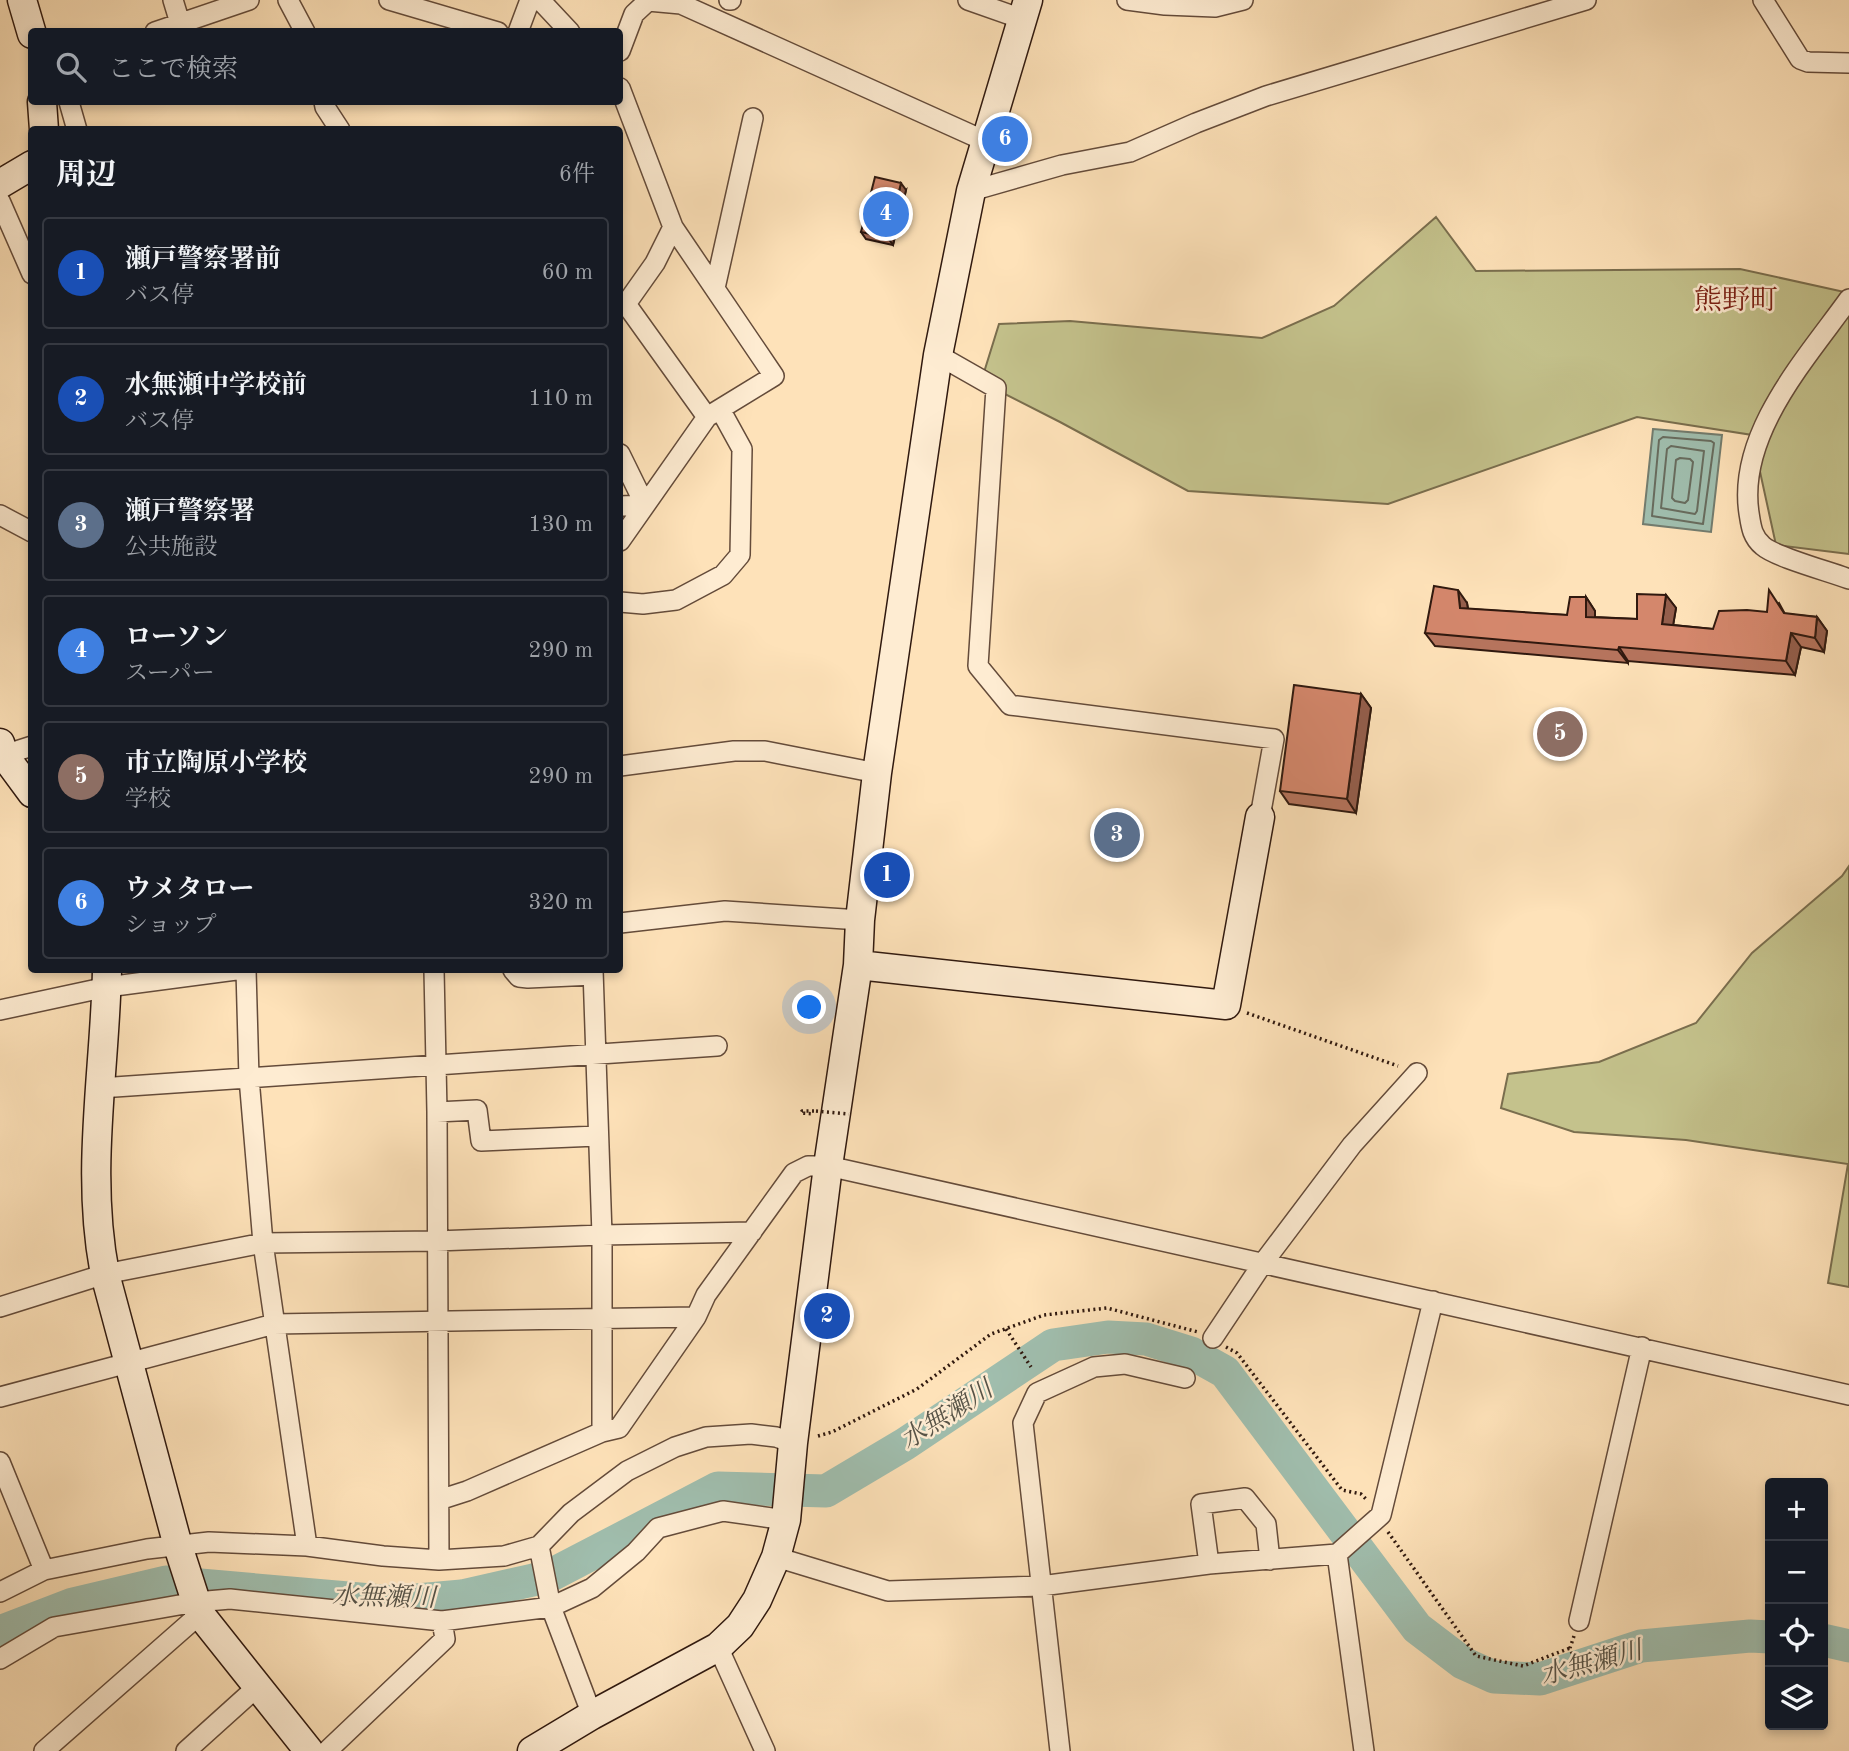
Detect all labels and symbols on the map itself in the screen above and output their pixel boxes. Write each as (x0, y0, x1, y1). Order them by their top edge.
pin: 6 (982, 113, 1028, 165)
pin: 4 (863, 188, 909, 240)
district label: 熊野町 (1694, 285, 1778, 316)
pin: 5 (1537, 708, 1583, 760)
pin: 3 (1094, 809, 1140, 861)
pin: 1 (864, 849, 910, 901)
your location (792, 990, 826, 1024)
pin: 2 (804, 1290, 850, 1342)
water label: 水無瀬川 (895, 1373, 1000, 1455)
water label: 水無瀬川 (332, 1582, 439, 1612)
water label: 水無瀬川 (1537, 1635, 1648, 1690)

